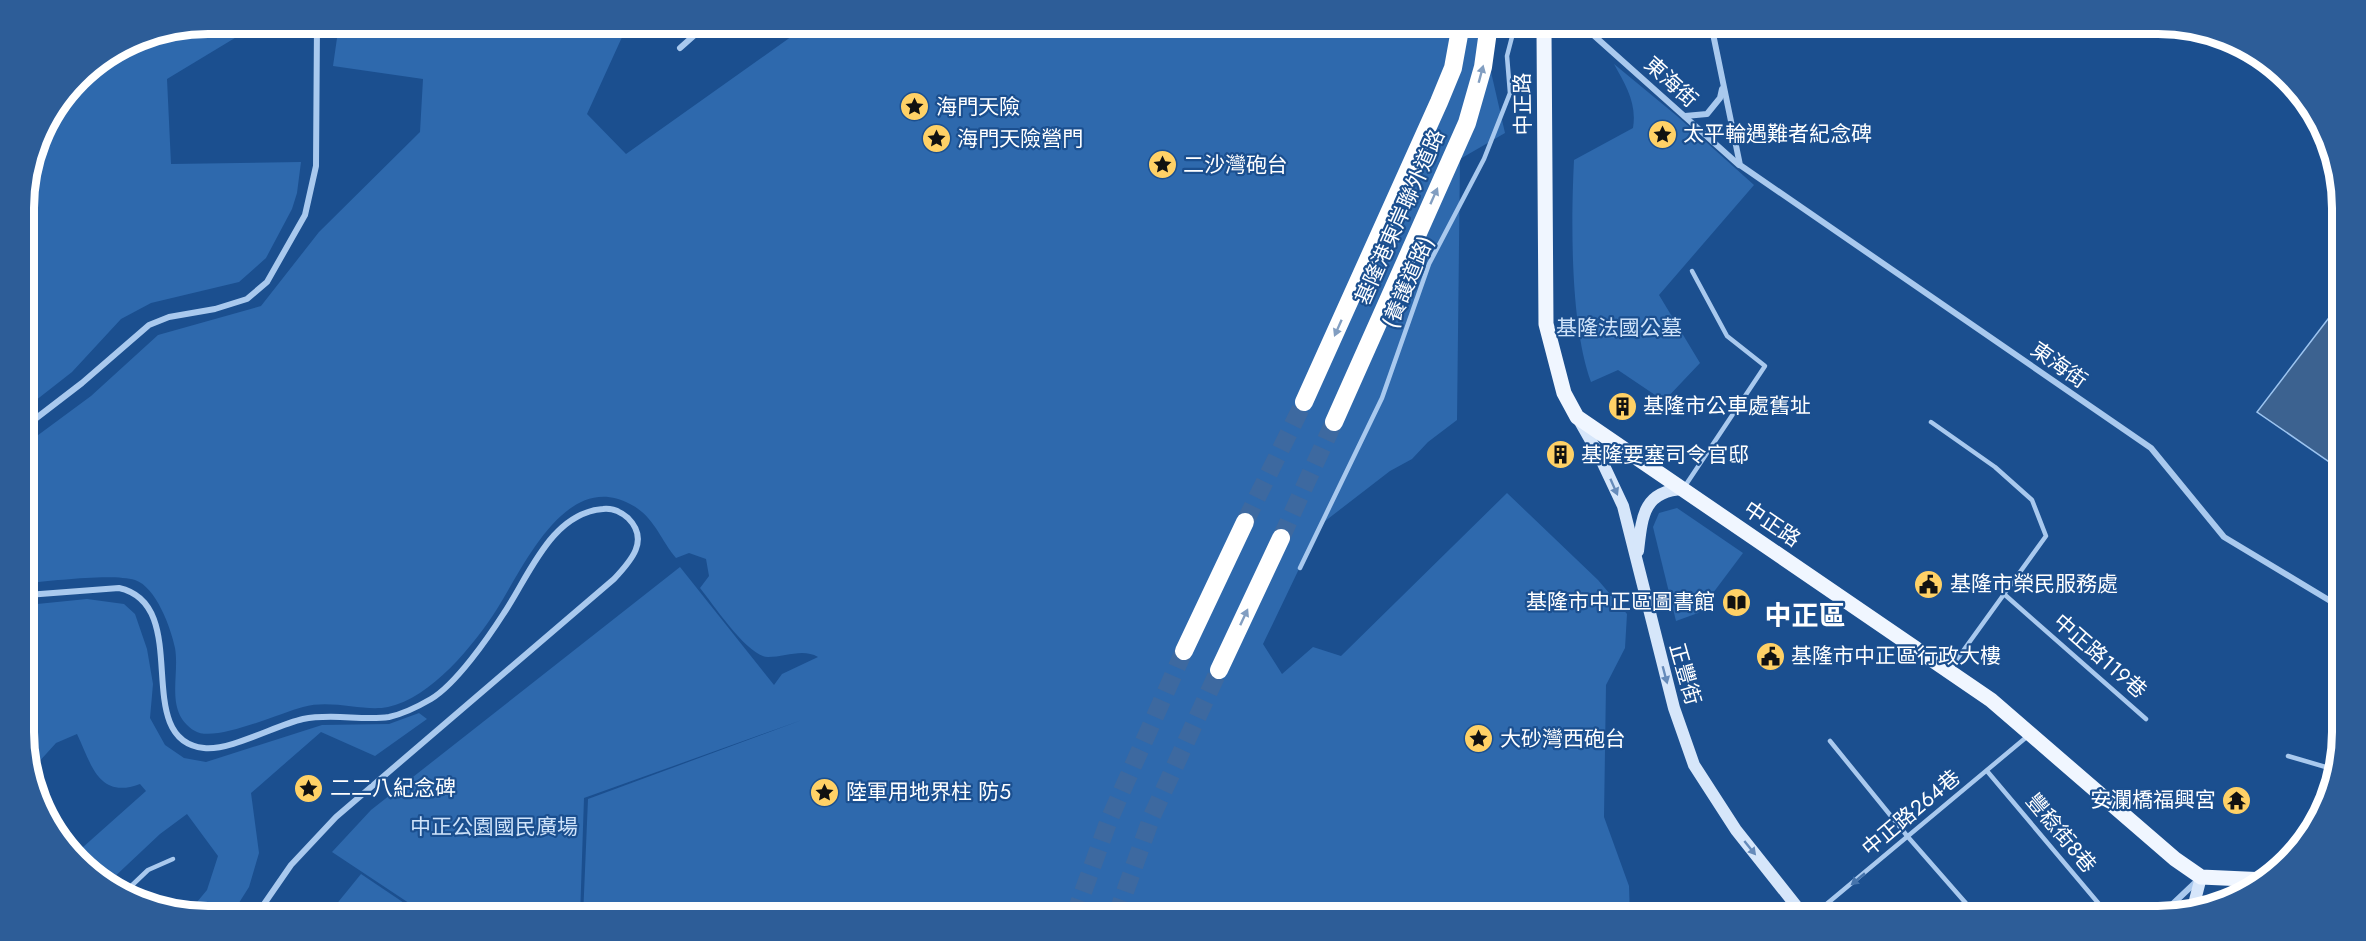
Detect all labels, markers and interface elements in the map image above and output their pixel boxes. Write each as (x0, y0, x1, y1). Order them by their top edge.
street label: 東海街 (1638, 50, 1704, 114)
one-way arrow (1477, 65, 1486, 83)
street label: 中正路 (1507, 72, 1539, 136)
place icon: 海門天險 (899, 91, 931, 123)
place label: 海門天險 (936, 92, 1020, 122)
place icon: 太平輪遇難者紀念碑 (1646, 118, 1678, 150)
place label: 太平輪遇難者紀念碑 (1683, 119, 1872, 149)
place icon: 海門天險營門 (920, 123, 952, 155)
place label: 海門天險營門 (957, 124, 1083, 154)
street label: 基隆港東岸聯外道路 (1348, 125, 1452, 309)
place icon: 二沙灣砲台 (1146, 149, 1178, 181)
place label: 二沙灣砲台 (1183, 150, 1288, 180)
one-way arrow (1430, 187, 1439, 205)
street label: (養護道路) (1375, 231, 1441, 333)
park label: 基隆法國公墓 (1556, 313, 1682, 343)
one-way arrow (1333, 320, 1342, 337)
street label: 東海街 (2025, 335, 2093, 395)
building icon: 基隆市公車處舊址 (1606, 390, 1638, 422)
place label: 基隆市公車處舊址 (1643, 391, 1811, 421)
building icon: 基隆要塞司令官邸 (1544, 439, 1576, 471)
place label: 基隆要塞司令官邸 (1581, 440, 1749, 470)
one-way arrow (1610, 479, 1619, 496)
street label: 中正路 (1737, 494, 1807, 554)
public building icon: 基隆市榮民服務處 (1913, 568, 1945, 600)
place label: 基隆市榮民服務處 (1950, 569, 2118, 599)
library icon: 基隆市中正區圖書館 (1720, 586, 1752, 618)
place label: 基隆市中正區圖書館 (1526, 587, 1715, 617)
district label: 中正區 (1765, 596, 1846, 635)
street label: 中正路119巷 (2047, 607, 2153, 705)
one-way arrow (1239, 608, 1249, 626)
street label: 正豐街 (1662, 640, 1708, 708)
public building icon: 基隆市中正區行政大樓 (1754, 640, 1786, 672)
place label: 基隆市中正區行政大樓 (1791, 641, 2001, 671)
one-way arrow (1661, 666, 1670, 684)
place icon: 大砂灣西砲台 (1463, 723, 1495, 755)
place label: 大砂灣西砲台 (1500, 724, 1626, 754)
street label: 中正路264巷 (1855, 763, 1967, 863)
place icon: 二二八紀念碑 (293, 772, 325, 804)
place label: 二二八紀念碑 (330, 773, 456, 803)
place icon: 陸軍用地界柱 防5 (809, 776, 841, 808)
place label: 陸軍用地界柱 防5 (846, 777, 1011, 807)
temple icon: 安瀾橋福興宮 (2221, 784, 2253, 816)
place label: 安瀾橋福興宮 (2090, 785, 2216, 815)
street label: 豐稔街8巷 (2019, 787, 2103, 879)
park label: 中正公園國民廣場 (410, 812, 578, 842)
one-way arrow (1744, 840, 1757, 856)
one-way arrow (1851, 872, 1866, 885)

